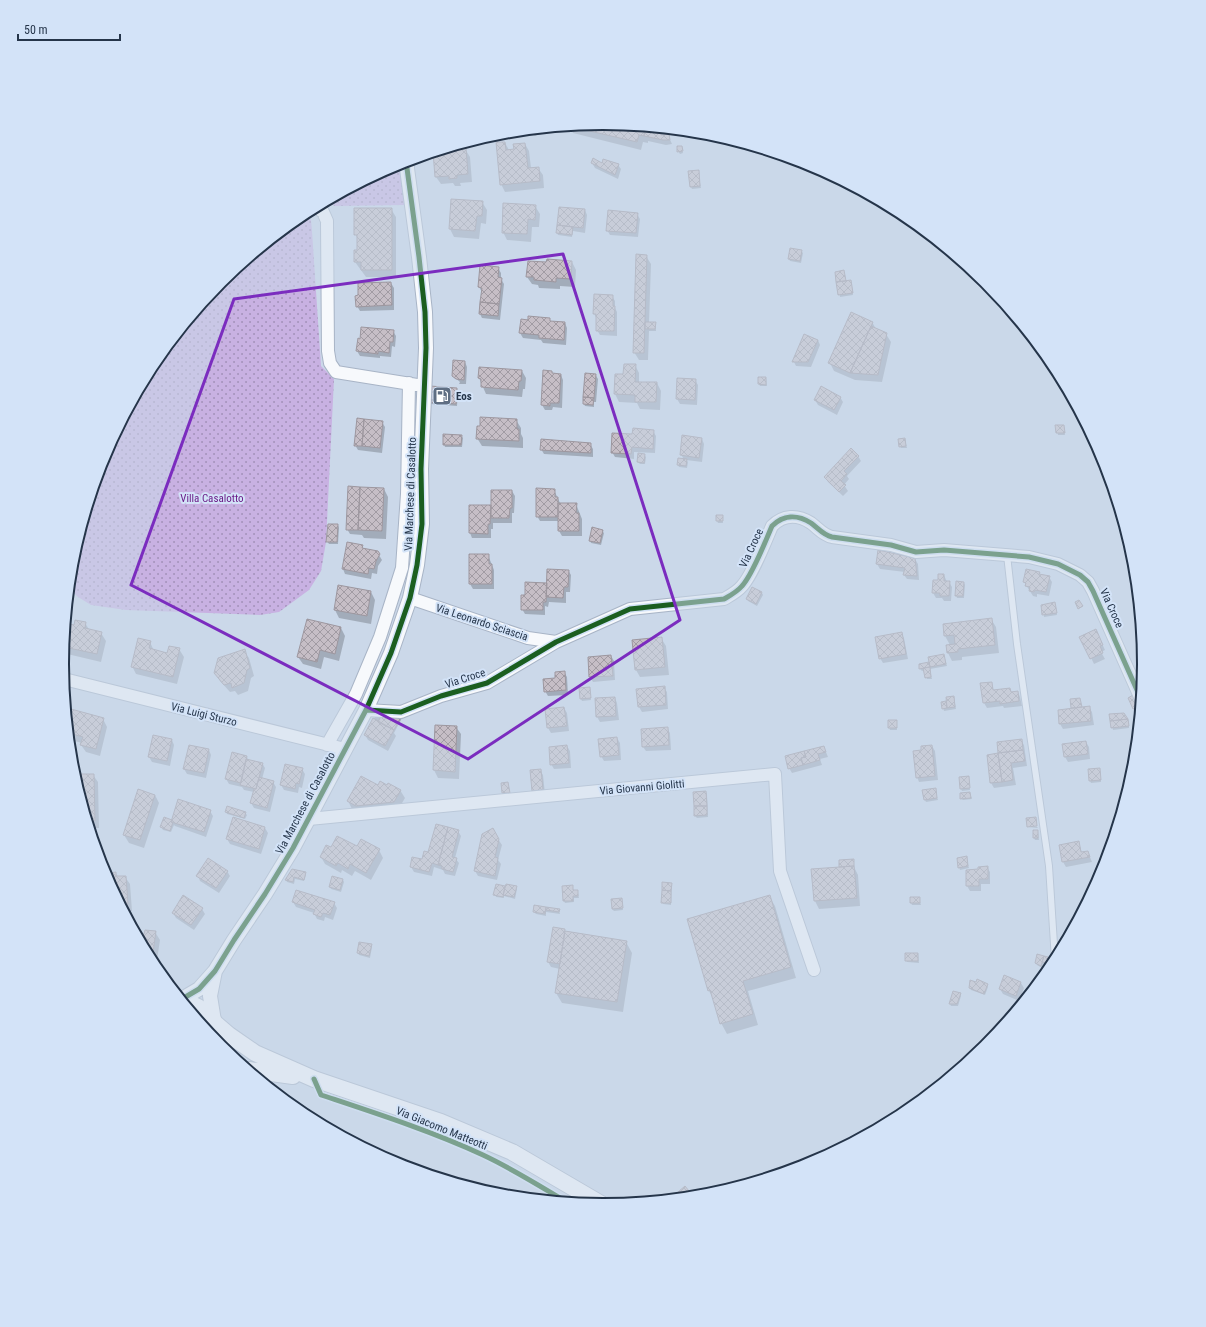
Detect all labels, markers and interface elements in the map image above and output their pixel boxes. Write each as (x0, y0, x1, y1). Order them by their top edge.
scale bar (18, 16, 120, 42)
text: 50 m (24, 23, 48, 37)
fuel station icon: Eos (431, 385, 453, 407)
place label: Eos (456, 390, 472, 403)
street label: Via Marchese di Casalotto (402, 436, 419, 551)
park label: Villa Casalotto (180, 492, 244, 505)
street label: Via Croce (737, 527, 766, 570)
street label: Via Croce (1097, 586, 1126, 630)
street label: Via Leonardo Sciascia (434, 601, 530, 644)
street label: Via Croce (443, 666, 487, 691)
street label: Via Luigi Sturzo (169, 700, 239, 729)
street label: Via Marchese di Casalotto (273, 750, 338, 857)
street label: Via Giovanni Giolitti (599, 777, 685, 798)
street label: Via Giacomo Matteotti (394, 1104, 489, 1153)

